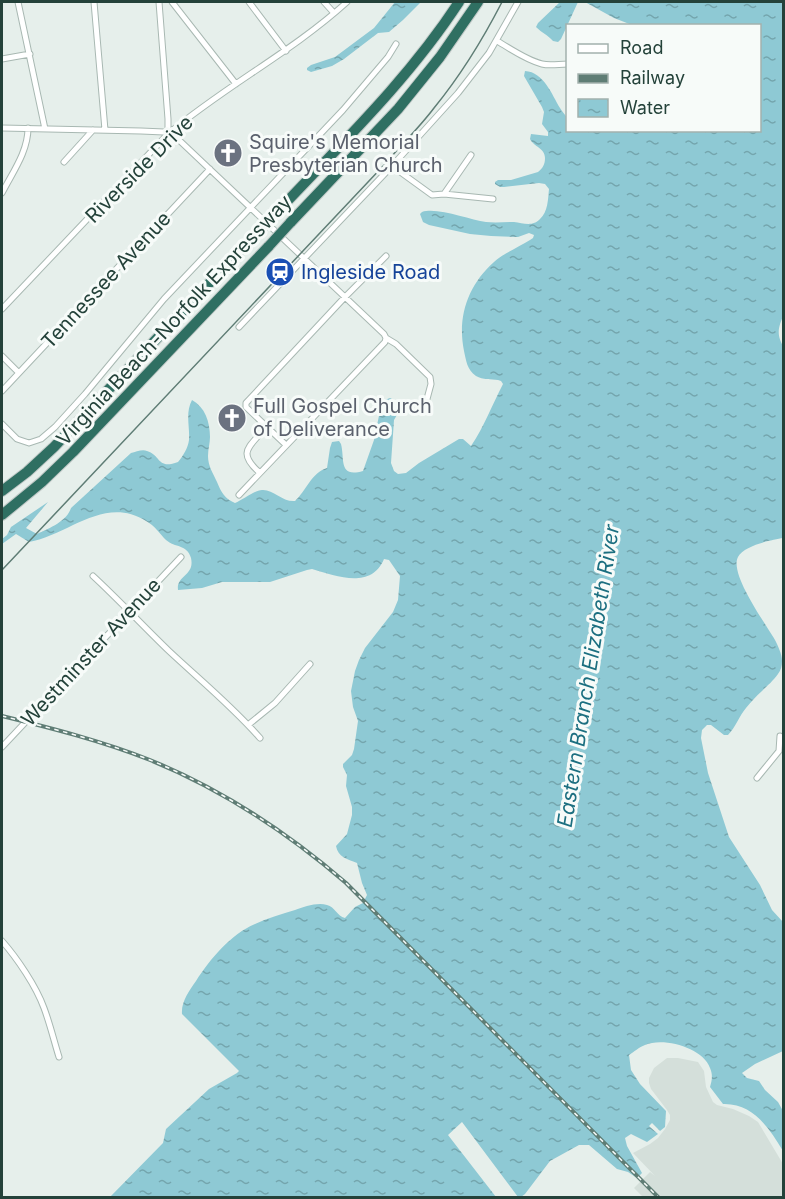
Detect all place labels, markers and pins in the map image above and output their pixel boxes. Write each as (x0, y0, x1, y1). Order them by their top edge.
place label: Squire's Memorial Presbyterian Church (249, 130, 443, 177)
church icon: Squire's Memorial Presbyterian Church (212, 137, 244, 169)
station icon: Ingleside Road (264, 256, 296, 288)
place label: Ingleside Road (301, 260, 440, 284)
place label: Full Gospel Church of Deliverance (253, 394, 432, 441)
church icon: Full Gospel Church of Deliverance (216, 402, 248, 434)

